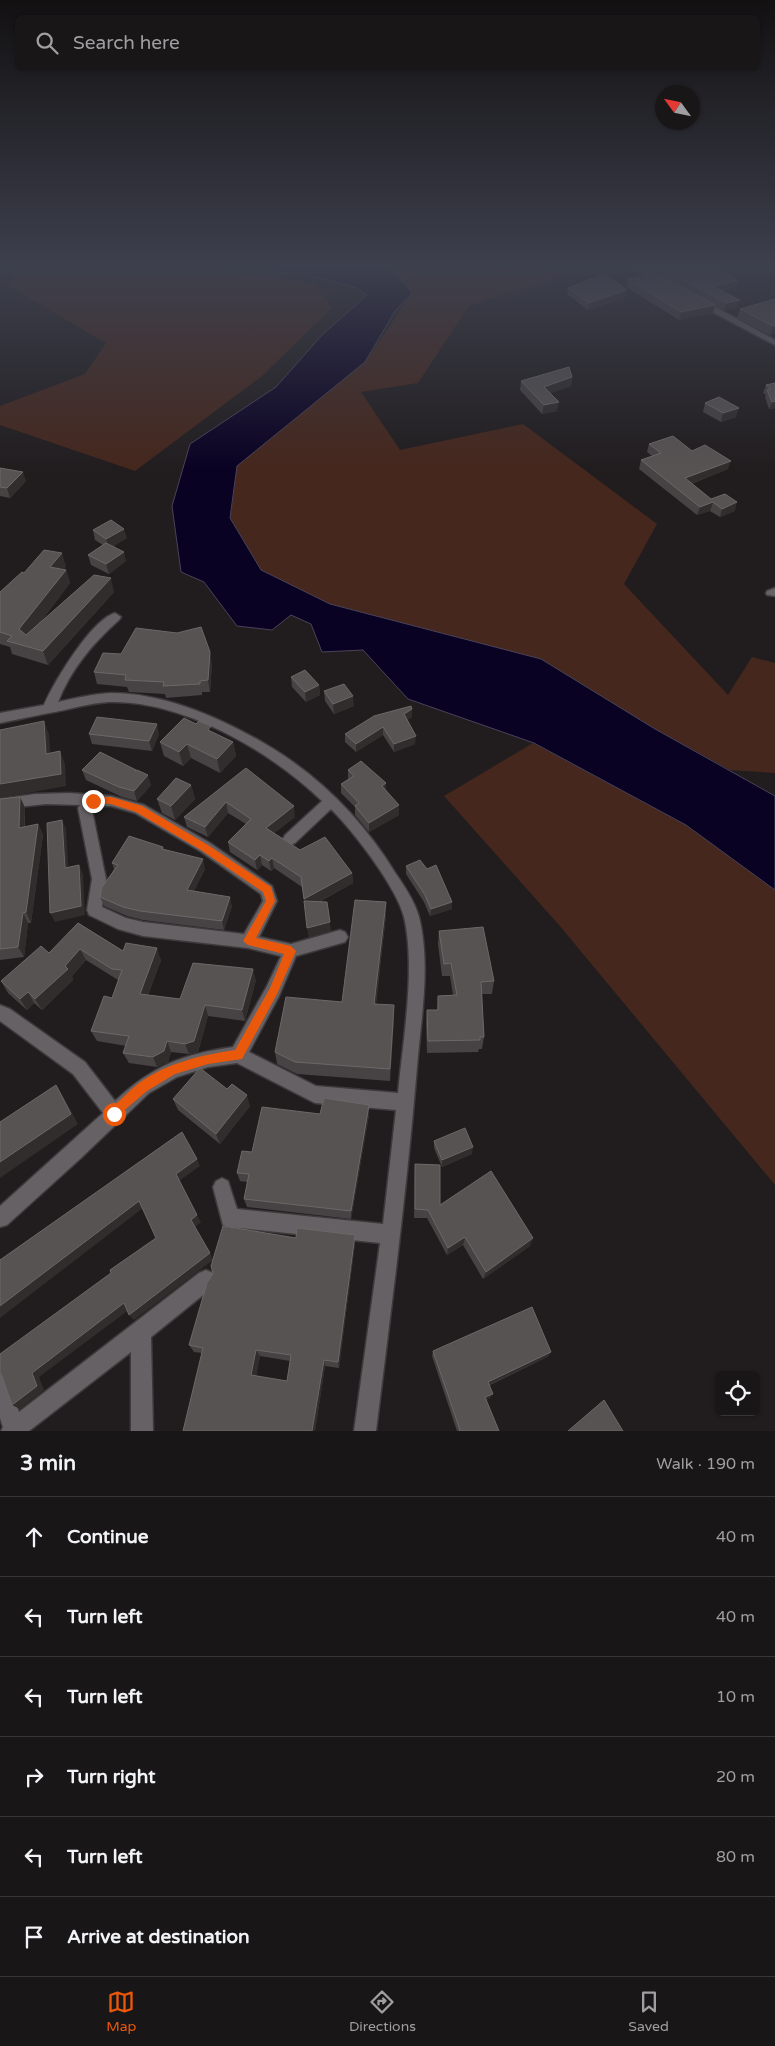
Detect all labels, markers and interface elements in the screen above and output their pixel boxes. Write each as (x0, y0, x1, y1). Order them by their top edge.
search box (15, 15, 760, 70)
icon: search (33, 29, 61, 57)
text: Search here (73, 32, 180, 54)
north arrow (655, 85, 700, 130)
route end (82, 790, 105, 813)
route start (103, 1103, 126, 1126)
map controls (715, 1371, 760, 1416)
button: locate (715, 1371, 760, 1416)
text: 3 min (20, 1451, 76, 1476)
text: Walk · 190 m (656, 1454, 755, 1474)
icon: ahead (20, 1523, 48, 1551)
text: Continue (67, 1526, 149, 1548)
text: 40 m (716, 1527, 755, 1547)
icon: left (20, 1603, 48, 1631)
text: Turn left (67, 1606, 143, 1628)
text: 40 m (716, 1607, 755, 1627)
icon: left (20, 1683, 48, 1711)
text: Turn left (67, 1686, 143, 1708)
text: 10 m (716, 1687, 755, 1707)
icon: right (20, 1763, 48, 1791)
text: Turn right (67, 1766, 155, 1788)
text: 20 m (716, 1767, 755, 1787)
icon: left (20, 1843, 48, 1871)
text: Turn left (67, 1846, 143, 1868)
text: 80 m (716, 1847, 755, 1867)
icon: arrive (20, 1923, 48, 1951)
text: Arrive at destination (67, 1926, 250, 1948)
tab: Map (106, 1988, 136, 2035)
tab: Directions (349, 1988, 416, 2035)
tab: Saved (628, 1988, 669, 2035)

